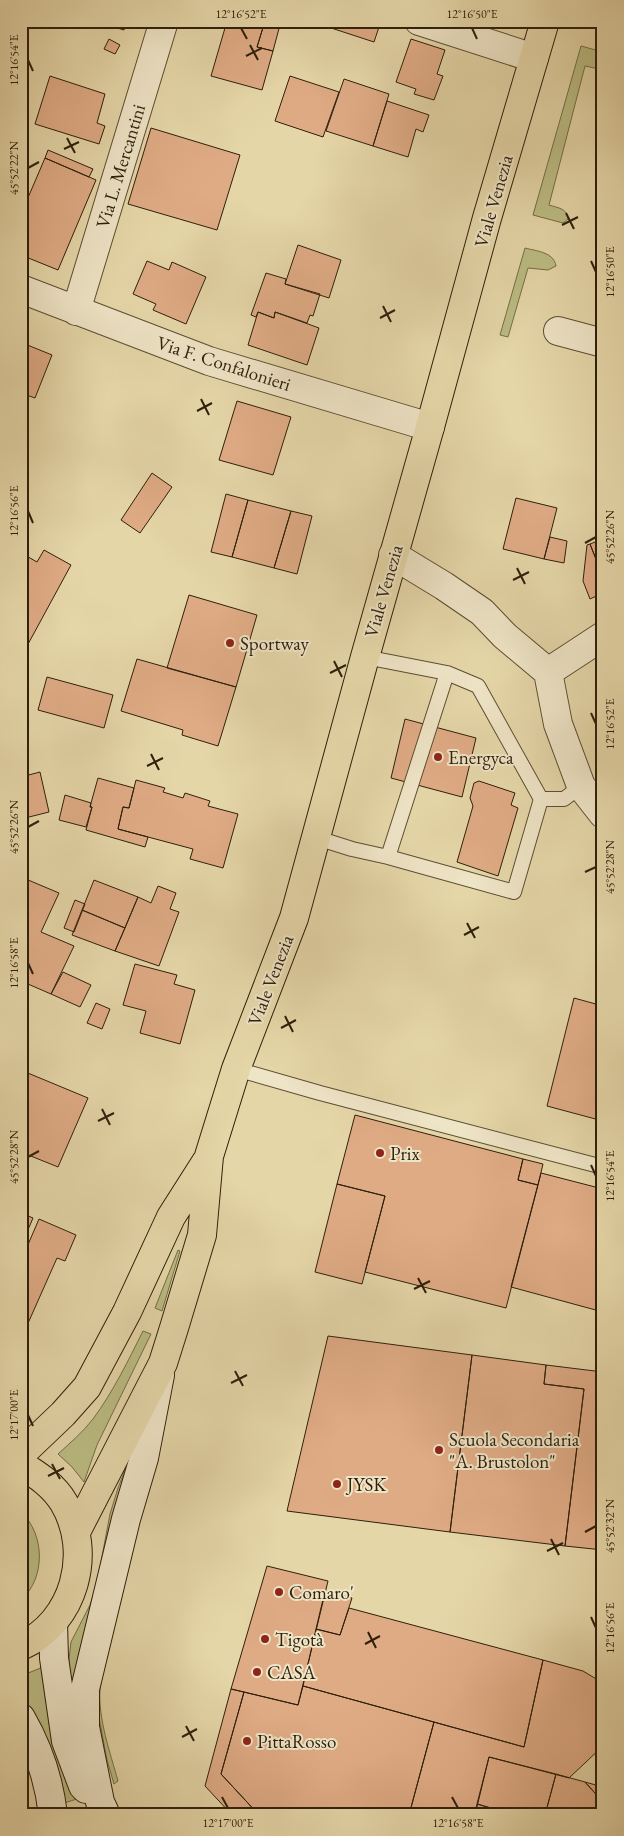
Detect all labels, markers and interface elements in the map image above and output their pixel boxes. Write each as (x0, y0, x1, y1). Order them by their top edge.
text: 12°16'52"E (215, 6, 267, 22)
text: 12°16'50"E (446, 6, 498, 22)
text: 12°16'54"E (6, 34, 22, 86)
street label: Via L. Mercantini (90, 101, 151, 231)
text: 45°52'22"N (6, 141, 22, 195)
street label: Viale Venezia (468, 151, 519, 250)
text: 12°16'50"E (602, 246, 618, 298)
street label: Via F. Confalonieri (154, 330, 294, 397)
text: 12°16'56"E (6, 485, 22, 537)
text: 45°52'26"N (602, 510, 618, 564)
street label: Viale Venezia (358, 541, 409, 640)
place label: Sportway (240, 631, 310, 656)
marker: Sportway (224, 637, 236, 649)
text: 12°16'52"E (602, 698, 618, 750)
place label: Energyca (448, 745, 514, 770)
marker: Energyca (432, 751, 444, 763)
text: 45°52'26"N (6, 800, 22, 854)
text: 45°52'28"N (602, 840, 618, 894)
street label: Viale Venezia (242, 931, 299, 1029)
text: 12°16'58"E (6, 937, 22, 989)
text: 45°52'28"N (6, 1130, 22, 1184)
place label: Prix (390, 1141, 420, 1166)
marker: Prix (374, 1147, 386, 1159)
text: 12°16'54"E (602, 1150, 618, 1202)
text: 12°17'00"E (6, 1389, 22, 1441)
place label: Scuola Secondaria "A. Brustolon" (449, 1427, 580, 1474)
marker: Scuola Secondaria "A. Brustolon" (433, 1444, 445, 1456)
place label: JYSK (345, 1472, 387, 1497)
marker: JYSK (331, 1478, 343, 1490)
text: 45°52'32"N (602, 1499, 618, 1553)
place label: Comaro' (289, 1580, 354, 1605)
marker: Comaro' (273, 1586, 285, 1598)
text: 12°16'56"E (602, 1602, 618, 1654)
place label: Tigotà (275, 1627, 324, 1652)
marker: Tigotà (259, 1633, 271, 1645)
place label: CASA (267, 1660, 316, 1685)
marker: CASA (251, 1666, 263, 1678)
place label: PittaRosso (257, 1729, 336, 1754)
marker: PittaRosso (241, 1735, 253, 1747)
text: 12°17'00"E (202, 1815, 254, 1831)
text: 12°16'58"E (432, 1815, 484, 1831)

